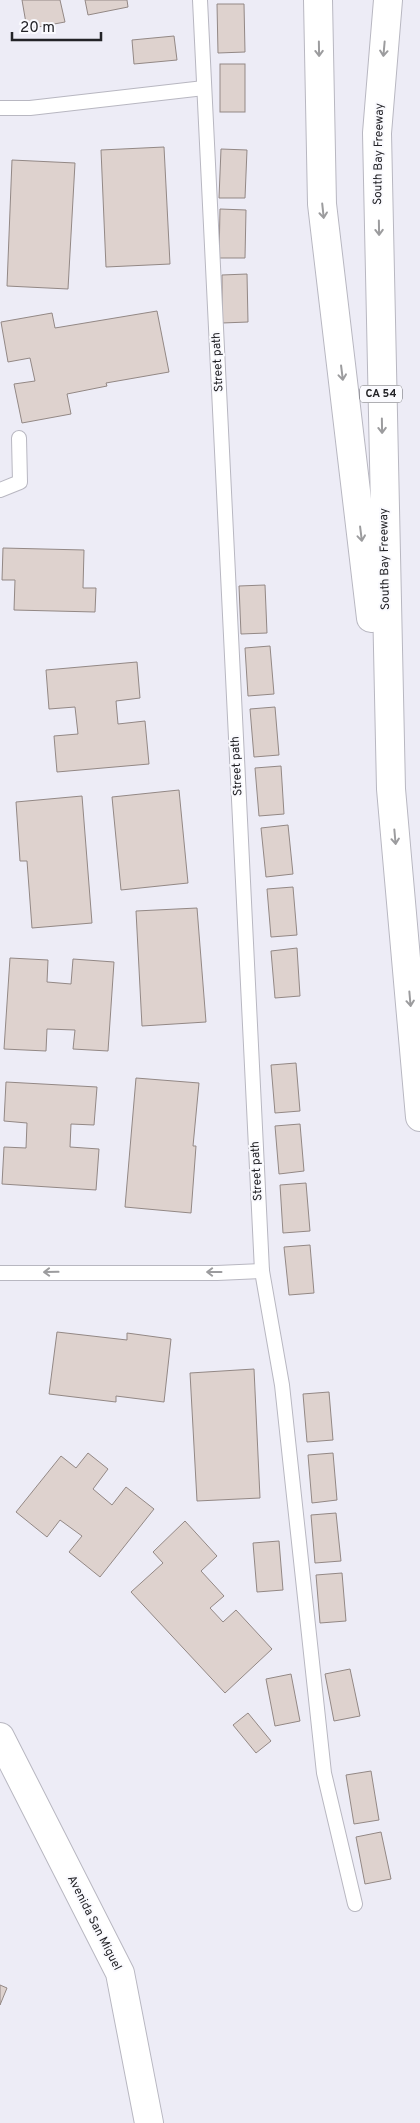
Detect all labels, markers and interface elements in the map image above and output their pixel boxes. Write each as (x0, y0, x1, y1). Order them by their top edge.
scale bar (12, 10, 101, 42)
text: 20 m (20, 19, 55, 38)
one-way arrow (314, 40, 324, 56)
one-way arrow (380, 40, 389, 56)
street label: South Bay Freeway (370, 103, 388, 205)
one-way arrow (318, 203, 328, 219)
one-way arrow (374, 220, 384, 236)
street label: Street path (208, 332, 228, 392)
one-way arrow (337, 364, 347, 380)
road number: CA 54 (360, 386, 402, 402)
one-way arrow (377, 418, 387, 434)
street label: South Bay Freeway (376, 508, 394, 610)
one-way arrow (356, 526, 366, 542)
street label: Street path (227, 736, 247, 796)
one-way arrow (390, 829, 400, 845)
one-way arrow (405, 991, 414, 1007)
street label: Street path (247, 1141, 267, 1201)
one-way arrow (43, 1267, 59, 1276)
one-way arrow (206, 1267, 222, 1277)
street label: Avenida San Miguel (63, 1873, 125, 1973)

